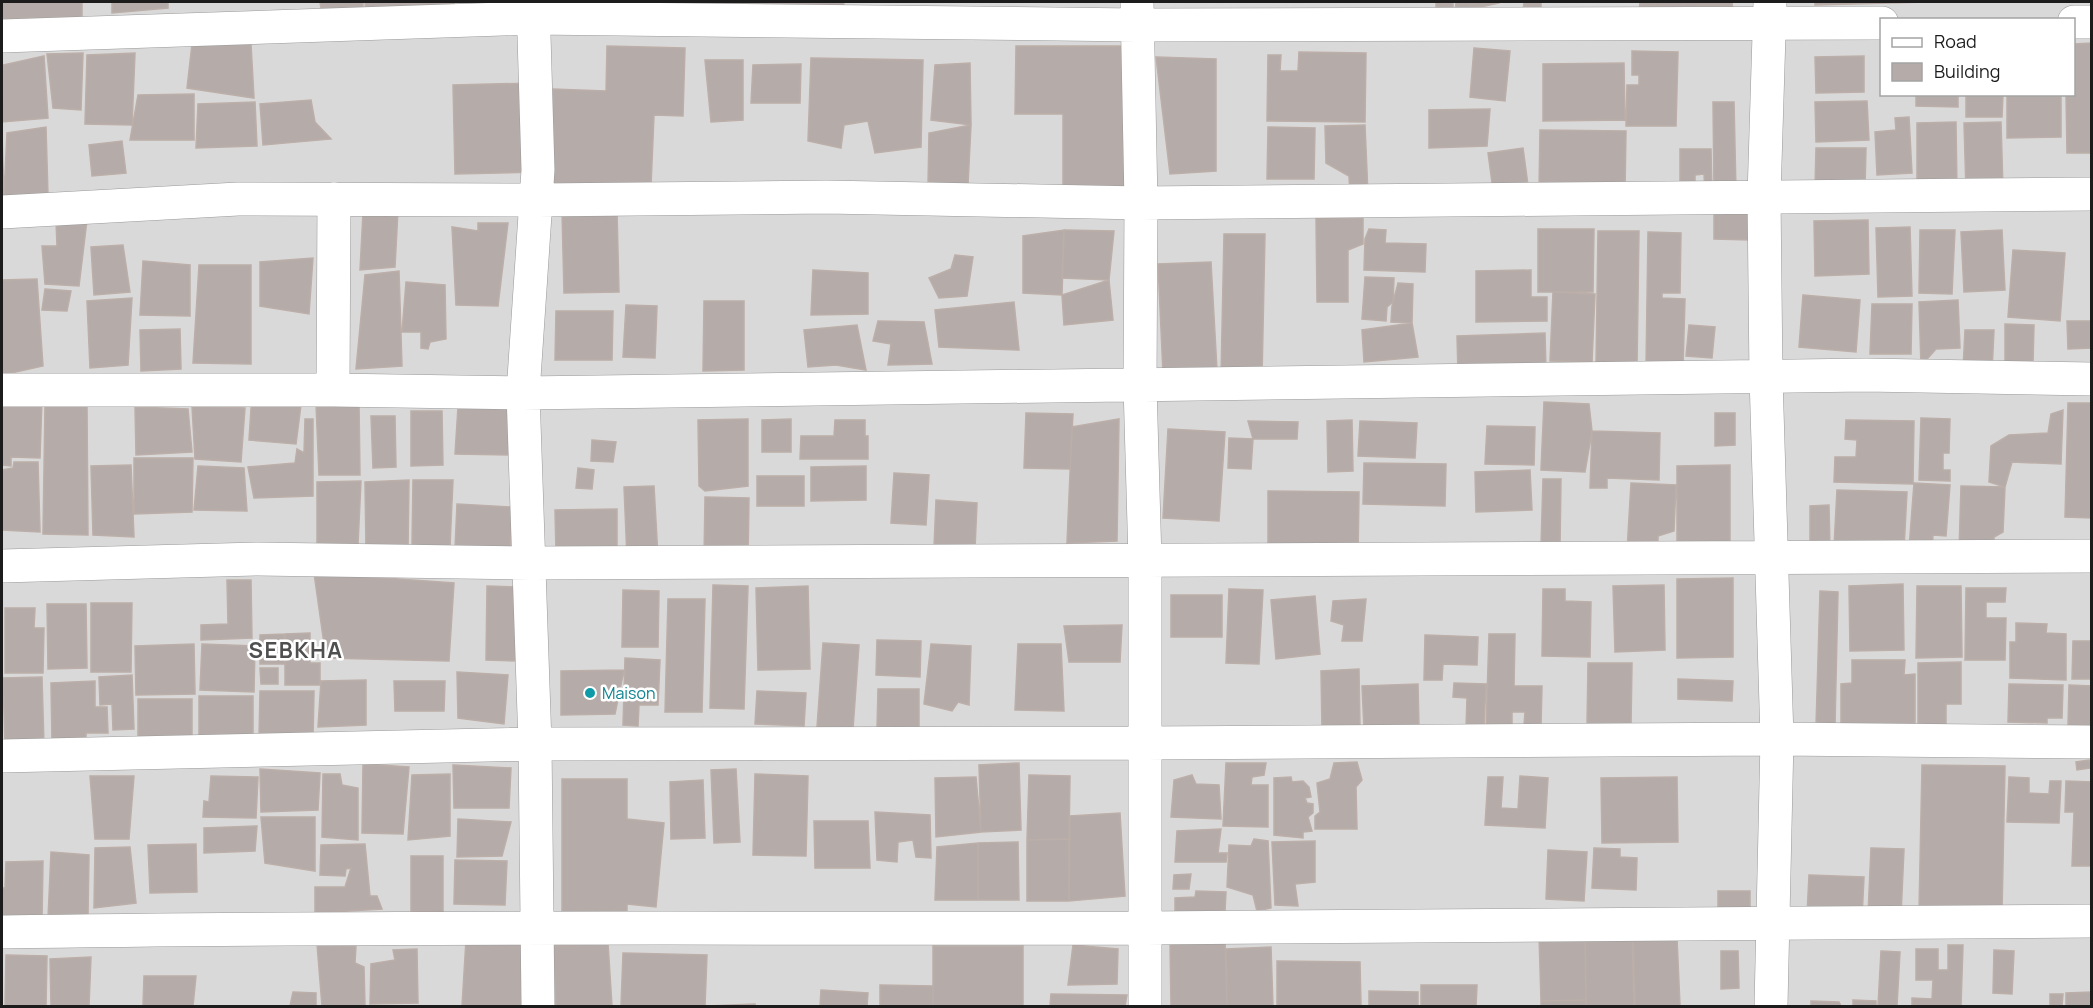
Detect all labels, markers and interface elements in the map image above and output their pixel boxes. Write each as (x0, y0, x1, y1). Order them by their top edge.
legend (1880, 18, 2075, 96)
text: Road (1934, 29, 1977, 53)
text: Building (1934, 59, 2000, 83)
district label: SEBKHA (248, 635, 344, 665)
place label: Maison (602, 682, 655, 704)
marker: Maison (583, 686, 597, 700)

